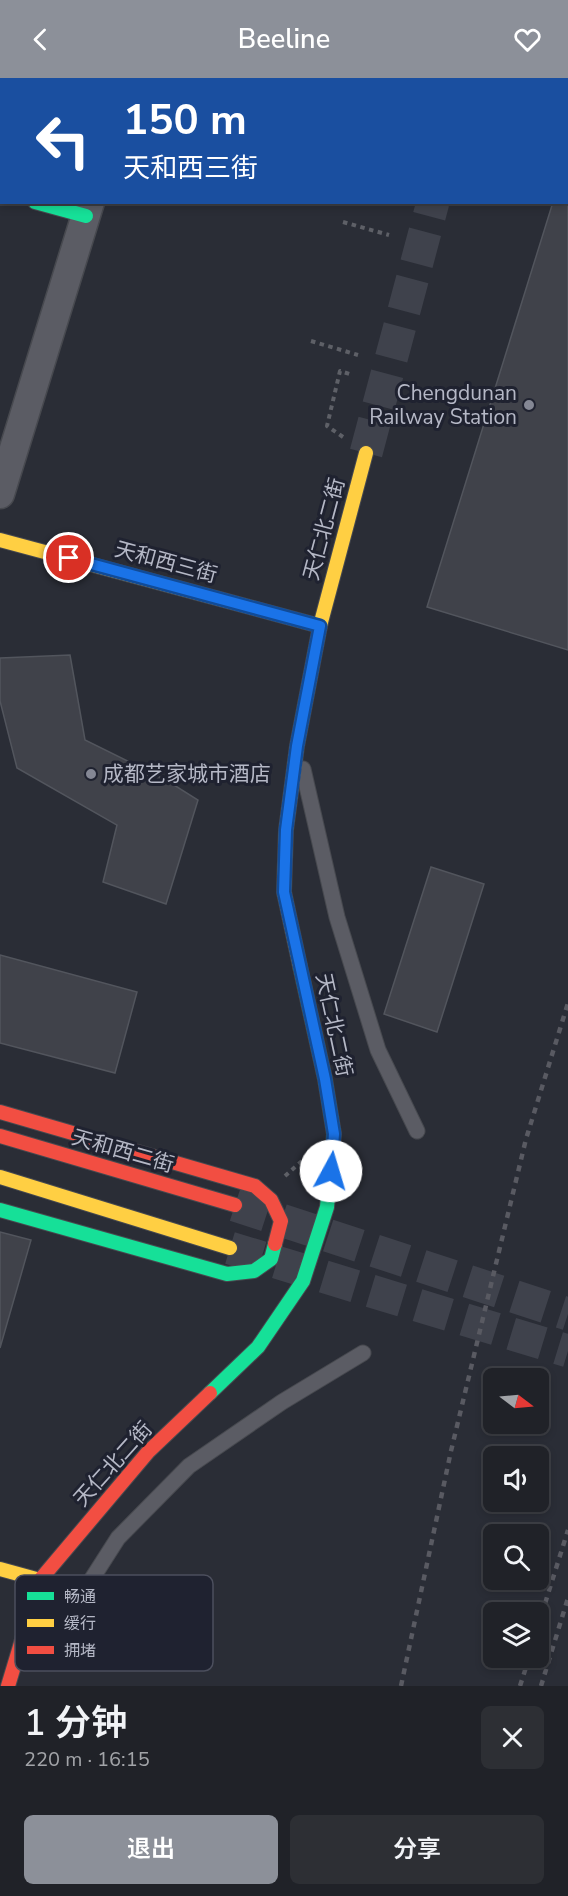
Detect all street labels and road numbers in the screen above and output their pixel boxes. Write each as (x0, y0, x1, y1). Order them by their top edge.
street label: 天仁北二街 (297, 475, 351, 583)
street label: 天和西三街 (112, 535, 220, 589)
street label: 天仁北二街 (309, 971, 359, 1079)
street label: 天和西二街 (69, 1123, 177, 1179)
street label: 天仁北二街 (67, 1416, 159, 1512)

